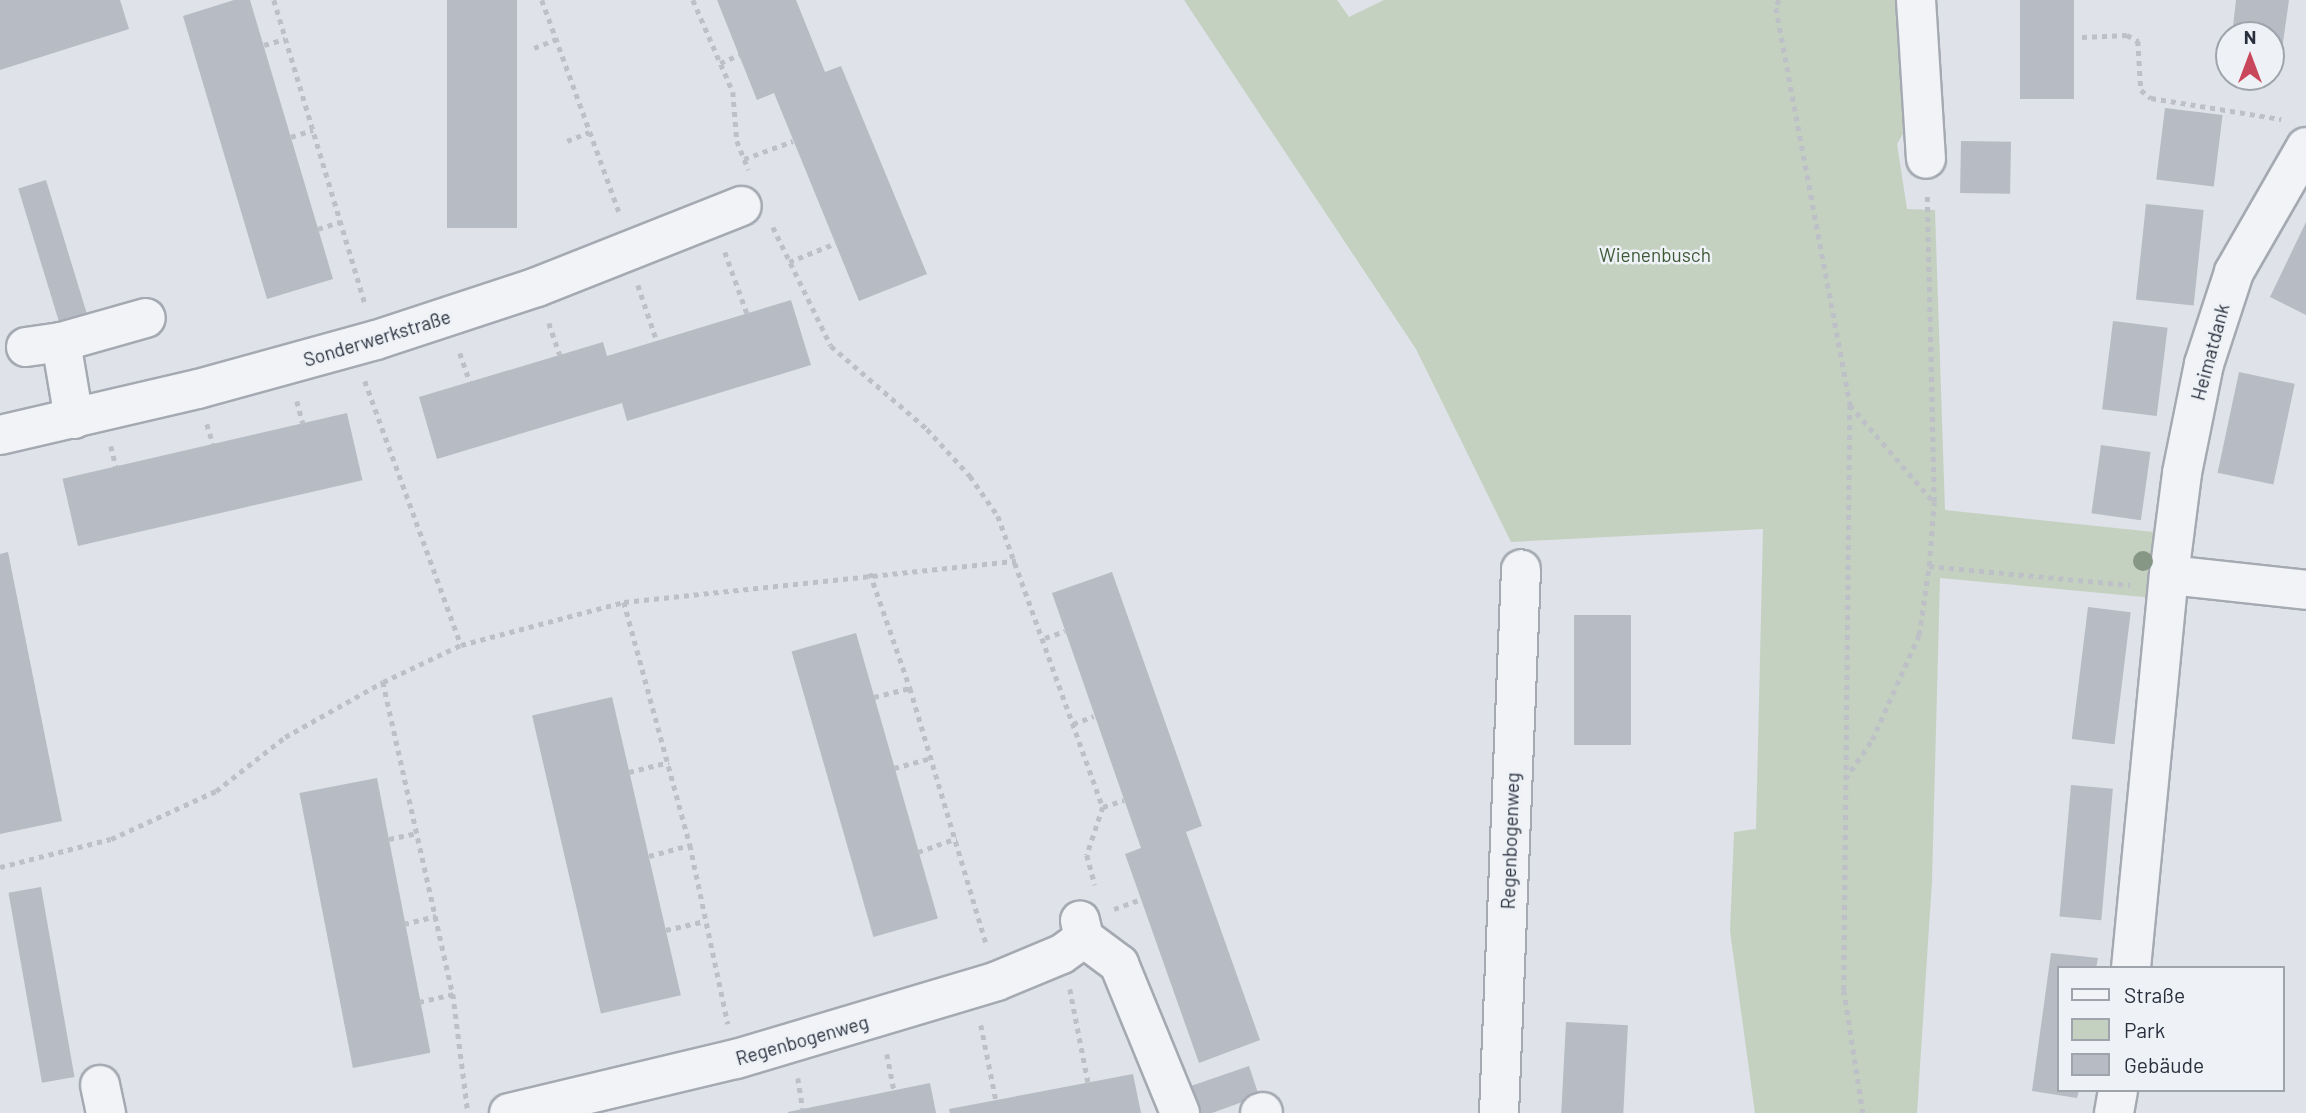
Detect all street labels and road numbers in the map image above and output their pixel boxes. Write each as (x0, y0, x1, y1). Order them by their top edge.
street label: Heimatdank (2186, 301, 2234, 403)
street label: Sonderwerkstraße (301, 305, 453, 371)
street label: Regenbogenweg (1496, 772, 1524, 910)
street label: Regenbogenweg (733, 1010, 871, 1070)

